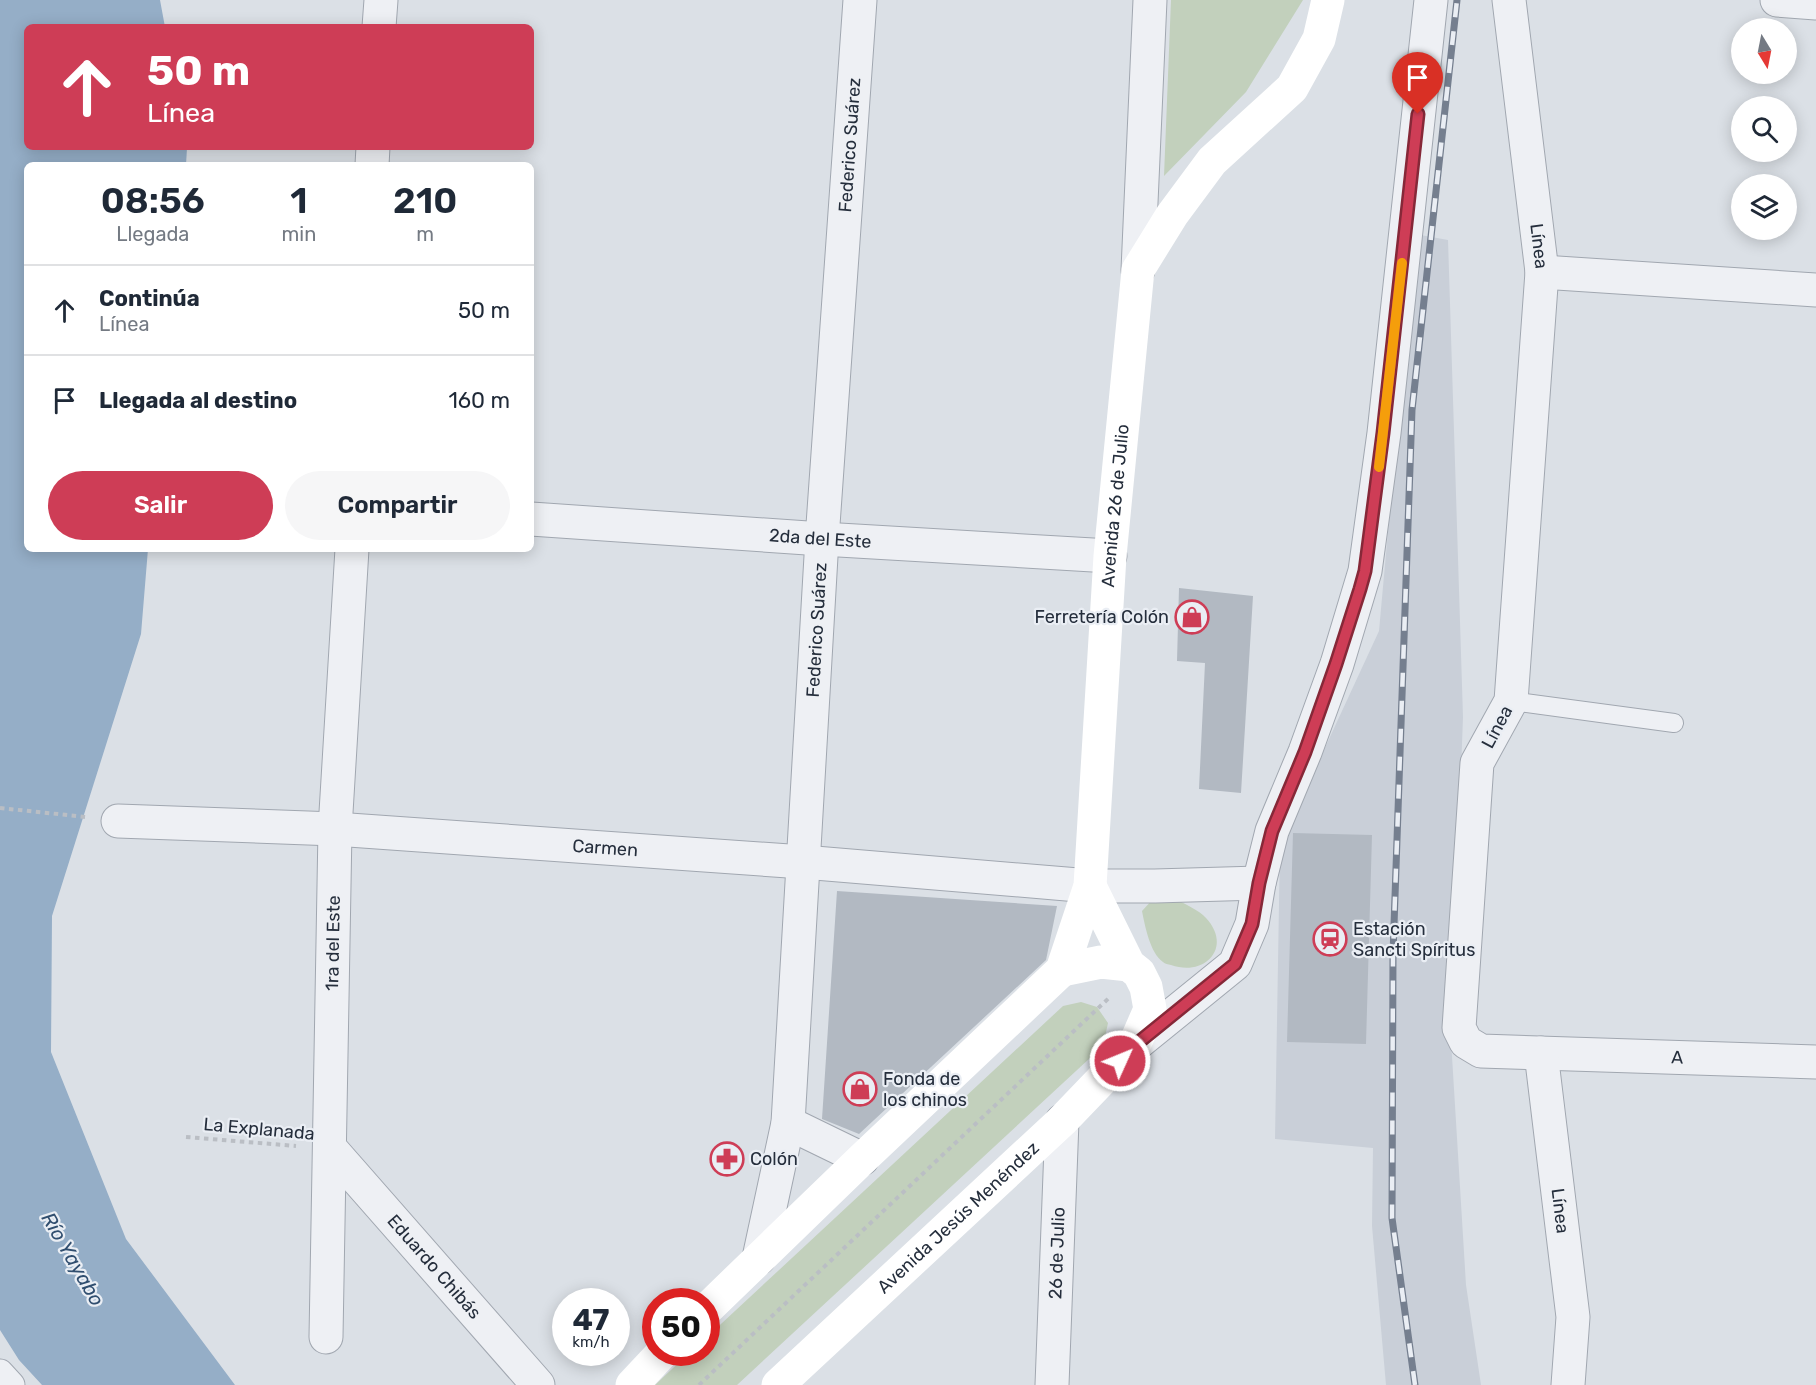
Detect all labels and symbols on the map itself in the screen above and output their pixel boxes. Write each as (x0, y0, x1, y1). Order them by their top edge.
north arrow (1731, 18, 1797, 84)
pin (1392, 52, 1443, 114)
street label: Federico Suárez (834, 77, 865, 213)
street label: Línea (1525, 222, 1553, 270)
street label: Avenida 26 de Julio (1097, 423, 1134, 588)
street label: 2da del Este (768, 524, 872, 553)
street label: Federico Suárez (802, 562, 832, 698)
shop icon: Ferretería Colón (1174, 599, 1210, 635)
place label: Ferretería Colón (1034, 606, 1169, 628)
street label: Línea (1477, 702, 1517, 752)
street label: Carmen (572, 835, 639, 861)
street label: 1ra del Este (321, 895, 345, 991)
place label: Estación Sancti Spíritus (1353, 918, 1475, 961)
station icon: Estación Sancti Spíritus (1312, 921, 1348, 957)
position arrow (1088, 1029, 1152, 1093)
street label: A (1671, 1046, 1684, 1069)
place label: Fonda de los chinos (883, 1068, 967, 1111)
shop icon: Fonda de los chinos (842, 1071, 878, 1107)
street label: La Explanada (202, 1113, 316, 1145)
street label: Avenida Jesús Menéndez (873, 1137, 1044, 1298)
pharmacy icon: Colón (709, 1141, 745, 1177)
place label: Colón (750, 1148, 798, 1170)
street label: Línea (1546, 1187, 1574, 1235)
street label: 26 de Julio (1044, 1207, 1070, 1300)
water label: Río Yayabo (36, 1208, 110, 1310)
street label: Eduardo Chibás (383, 1210, 486, 1323)
speed limit sign: 50 (642, 1288, 720, 1366)

